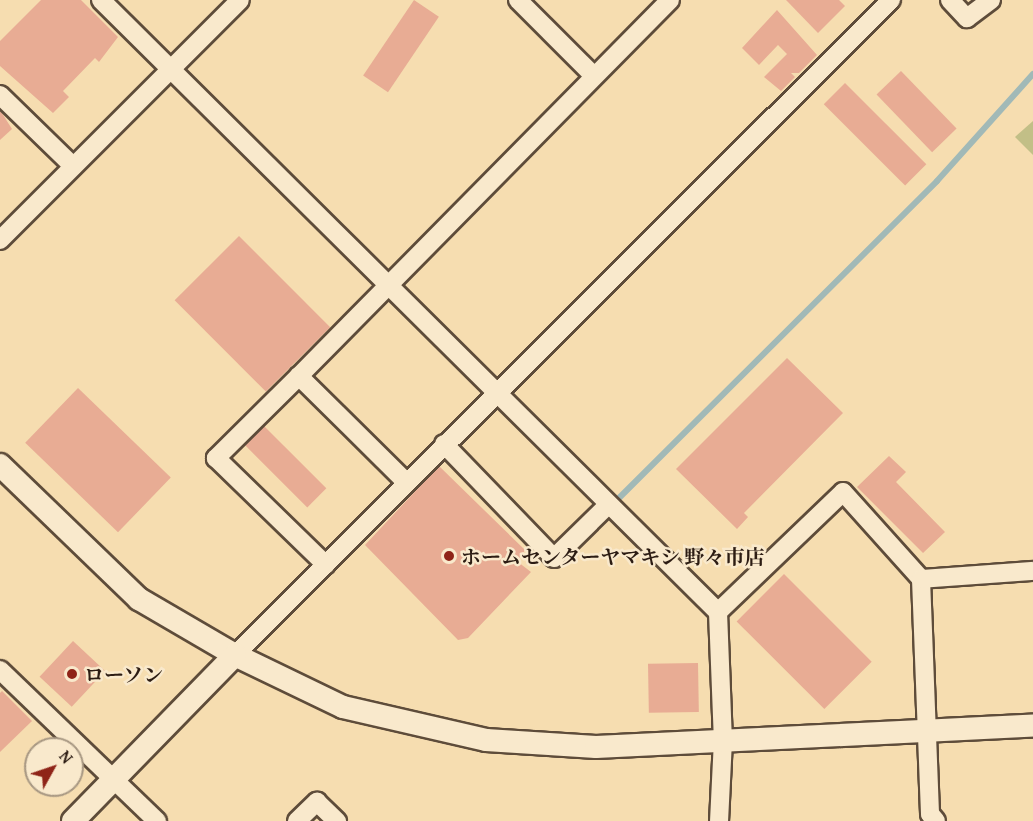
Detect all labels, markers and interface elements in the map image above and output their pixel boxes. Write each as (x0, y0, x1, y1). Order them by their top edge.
place label: ホームセンターヤマキシ 野々市店 (461, 544, 765, 568)
marker: ホームセンターヤマキシ 野々市店 (442, 549, 456, 563)
place label: ローソン (84, 662, 164, 686)
marker: ローソン (65, 667, 79, 681)
north arrow (24, 737, 84, 797)
text: N (54, 745, 79, 769)

